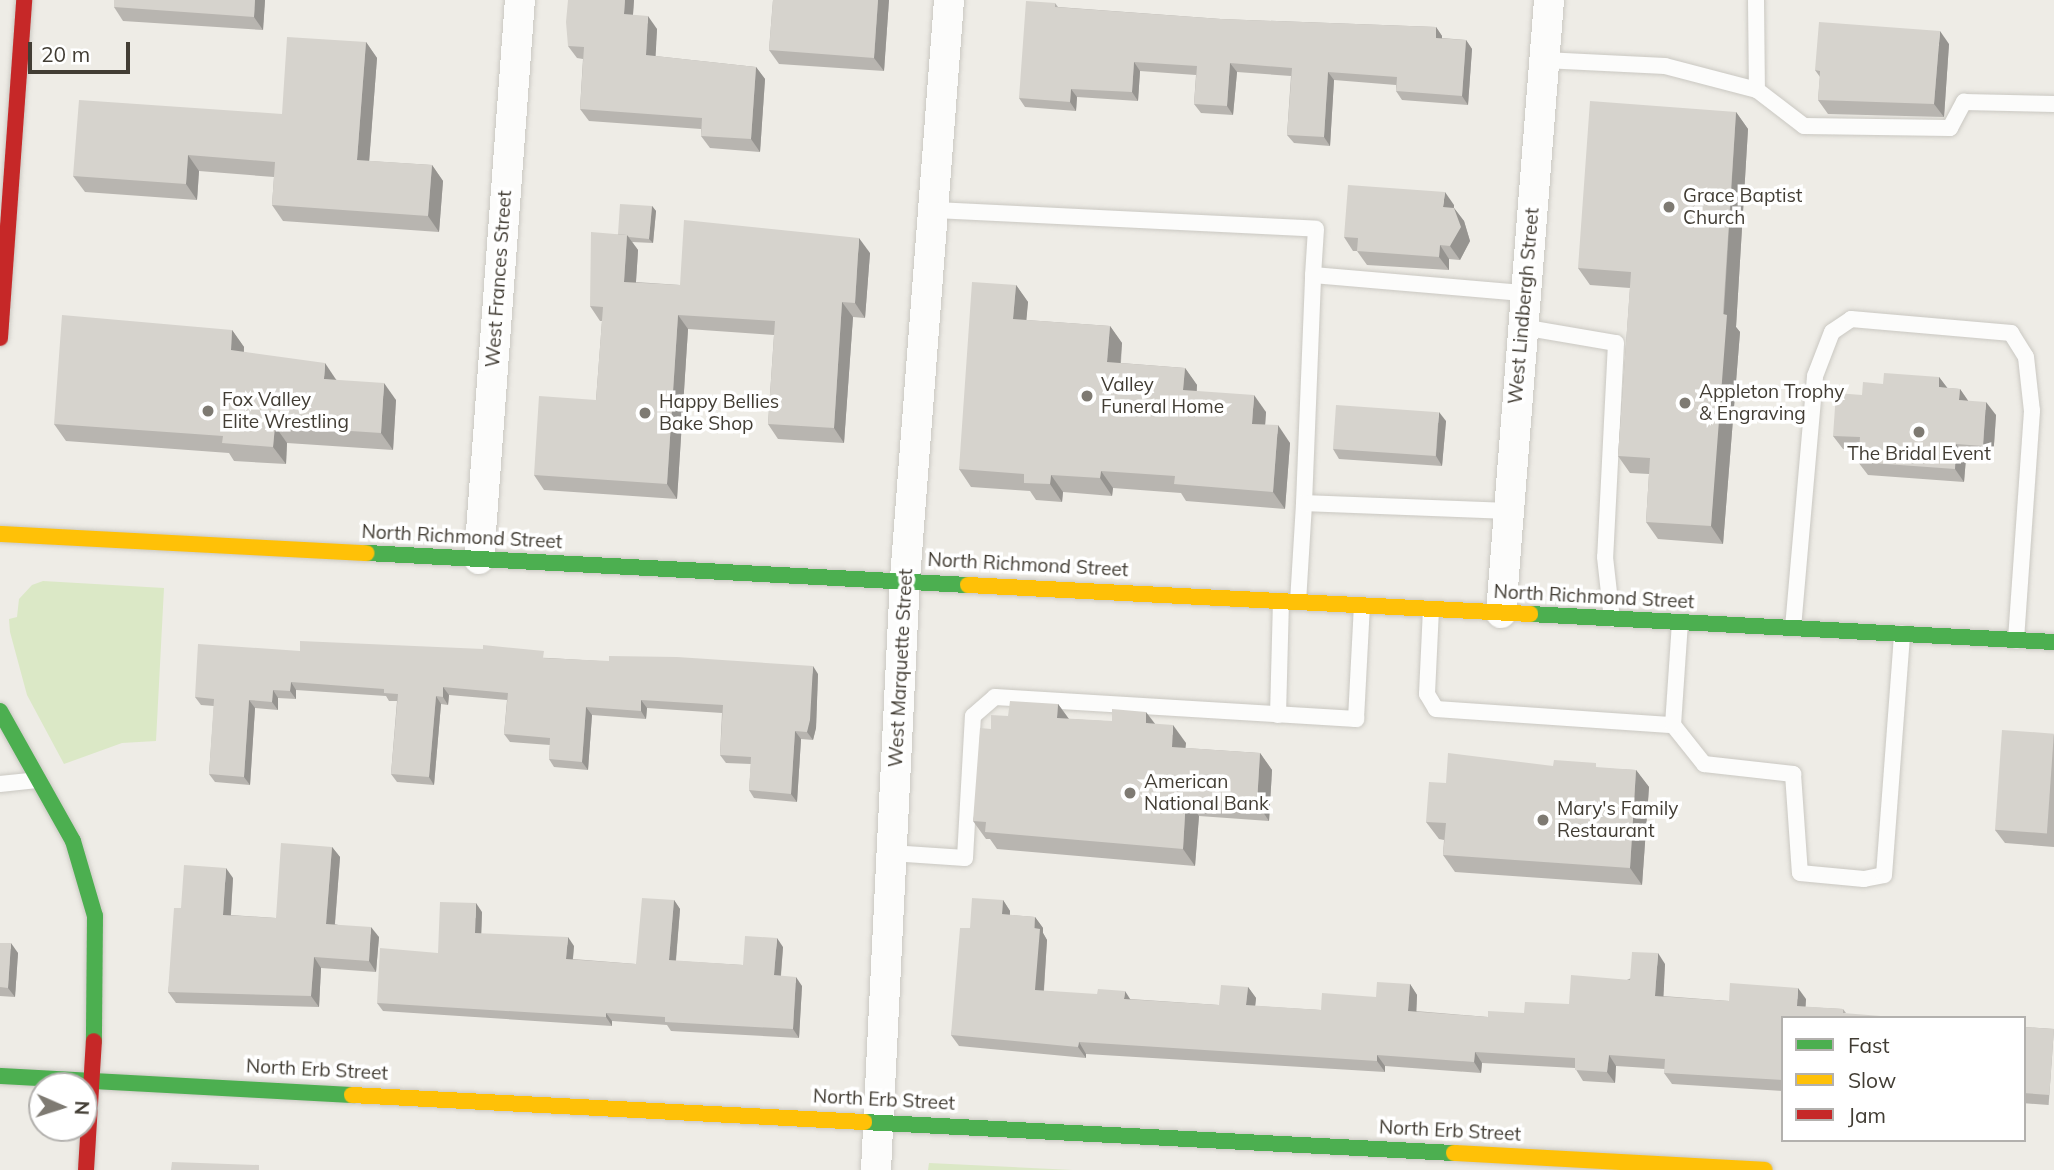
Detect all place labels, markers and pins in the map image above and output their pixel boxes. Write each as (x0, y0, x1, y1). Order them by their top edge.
place label: Grace Baptist Church (1683, 185, 1802, 229)
marker: Grace Baptist Church (1661, 199, 1677, 215)
place label: Valley Funeral Home (1101, 374, 1224, 418)
place label: Appleton Trophy & Engraving (1699, 381, 1844, 425)
marker: Valley Funeral Home (1079, 388, 1095, 404)
place label: Fox Valley Elite Wrestling (222, 389, 349, 433)
place label: Happy Bellies Bake Shop (659, 391, 779, 435)
marker: Appleton Trophy & Engraving (1677, 395, 1693, 411)
marker: Fox Valley Elite Wrestling (200, 403, 216, 419)
marker: Happy Bellies Bake Shop (637, 405, 653, 421)
marker: The Bridal Event (1911, 424, 1927, 440)
place label: The Bridal Event (1847, 443, 1991, 465)
place label: American National Bank (1144, 771, 1269, 815)
marker: American National Bank (1122, 785, 1138, 801)
place label: Mary's Family Restaurant (1557, 798, 1678, 842)
marker: Mary's Family Restaurant (1535, 812, 1551, 828)

